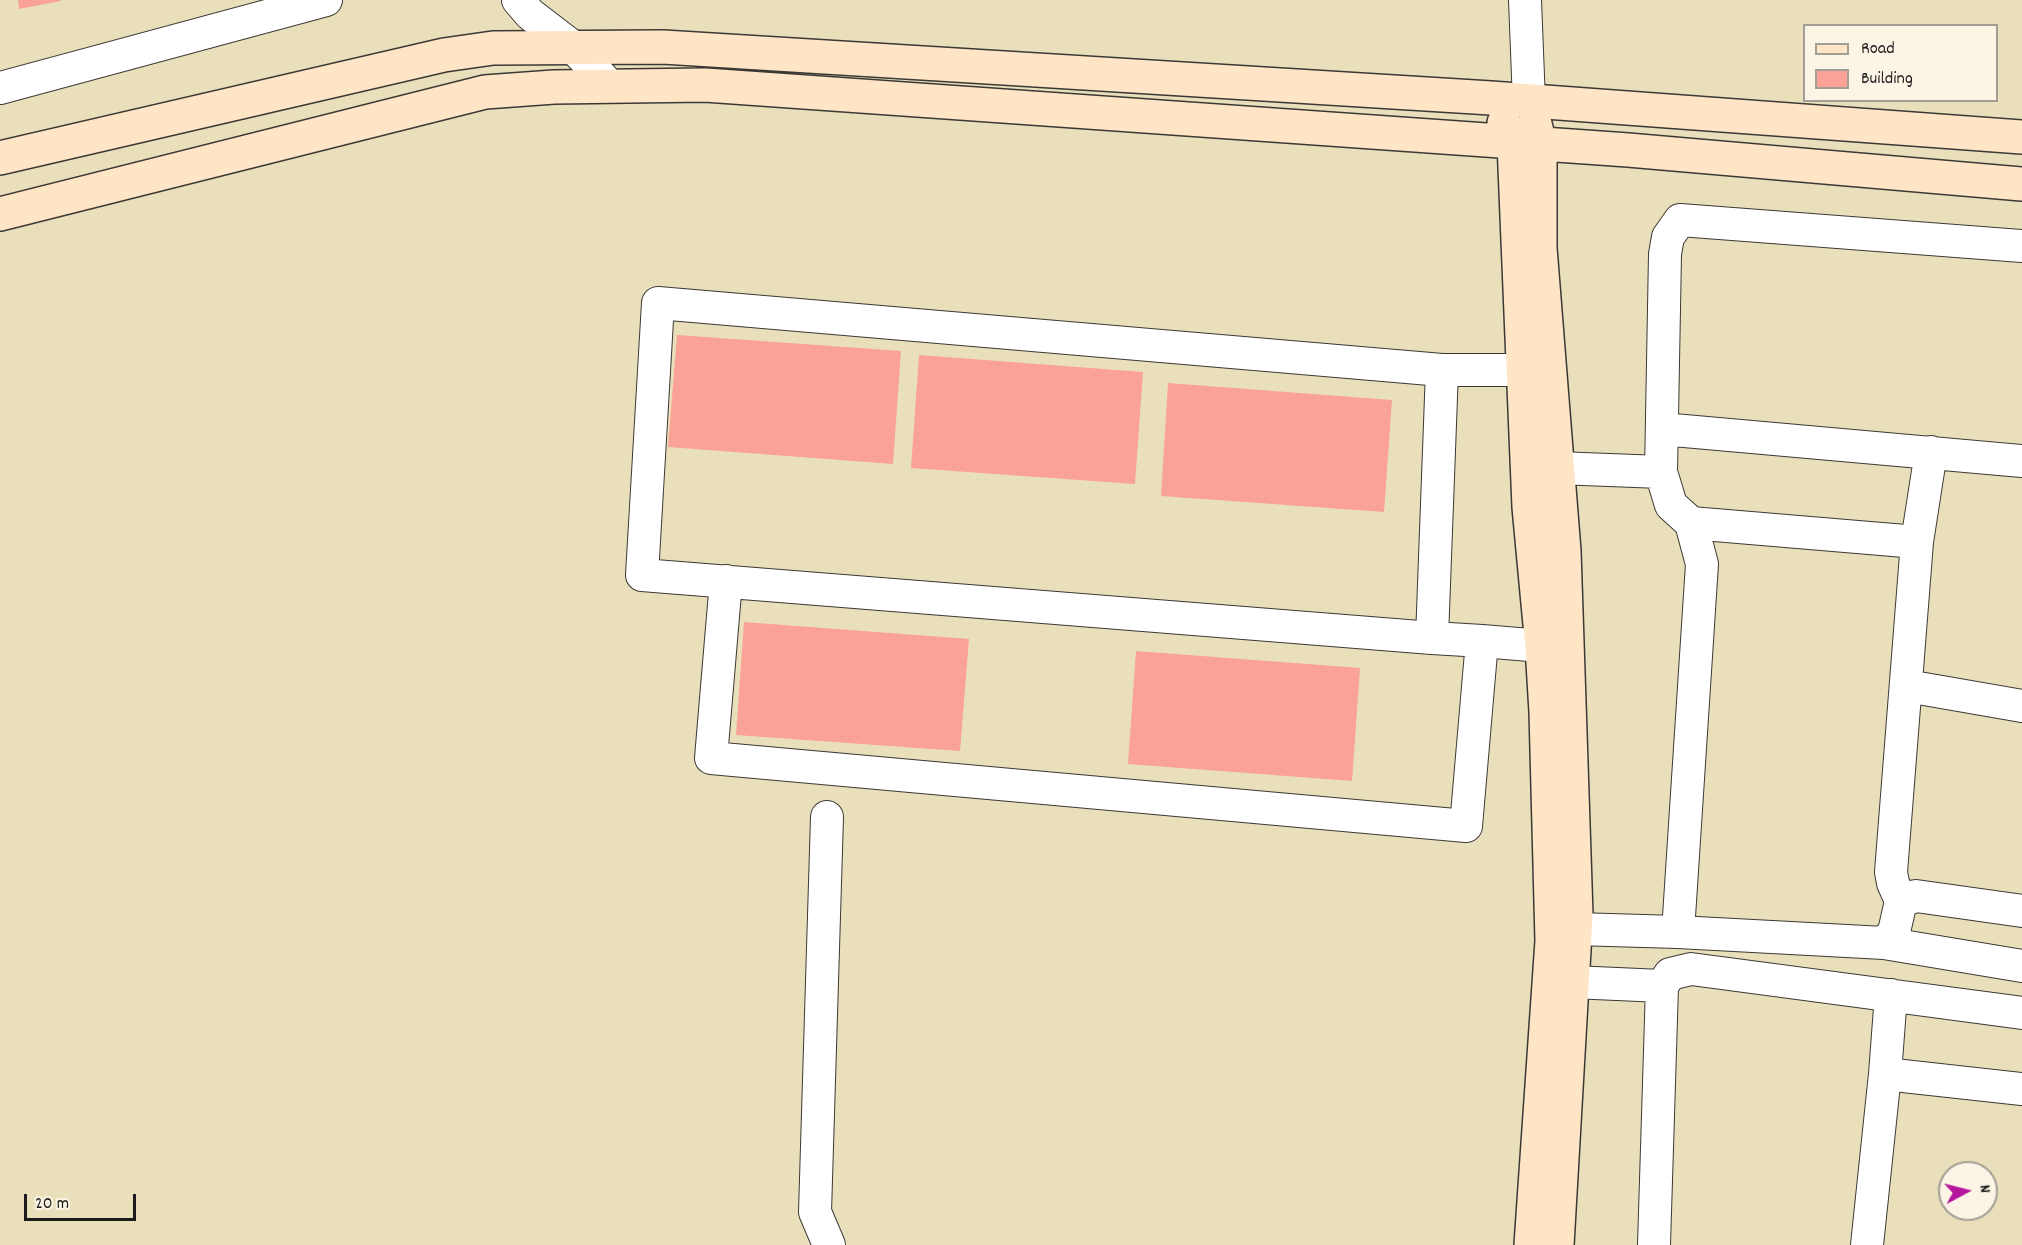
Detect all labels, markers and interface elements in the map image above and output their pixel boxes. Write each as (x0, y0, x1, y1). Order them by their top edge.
legend (1803, 24, 1998, 102)
text: Road (1861, 37, 1895, 62)
text: Building (1861, 67, 1913, 92)
north arrow (1938, 1161, 1998, 1221)
scale bar (27, 1182, 140, 1220)
text: N (1972, 1184, 1996, 1194)
text: 20 m (35, 1192, 69, 1217)

